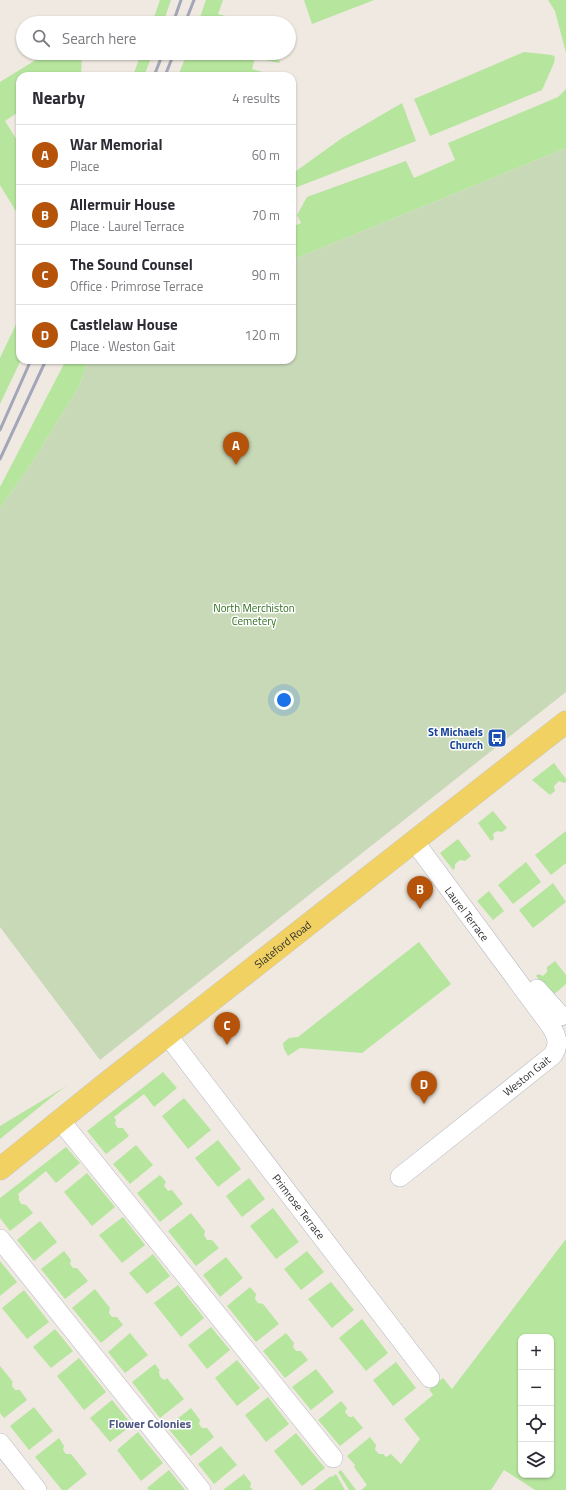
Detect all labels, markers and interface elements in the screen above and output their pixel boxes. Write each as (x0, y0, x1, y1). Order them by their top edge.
search box (16, 16, 296, 60)
icon: search (30, 27, 52, 49)
text: Search here (62, 27, 136, 50)
text: Nearby (32, 85, 85, 111)
text: 4 results (232, 88, 280, 108)
text: War Memorial (70, 133, 162, 156)
text: A (41, 145, 49, 165)
text: 60 m (252, 145, 280, 165)
text: Place (70, 156, 99, 176)
text: Allermuir House (70, 193, 175, 216)
text: B (41, 205, 49, 225)
text: 70 m (252, 205, 280, 225)
text: Place · Laurel Terrace (70, 216, 184, 236)
text: The Sound Counsel (70, 253, 193, 276)
text: C (41, 265, 49, 285)
text: 90 m (252, 265, 280, 285)
text: Office · Primrose Terrace (70, 276, 203, 296)
text: Castlelaw House (70, 313, 178, 336)
text: D (41, 325, 49, 345)
text: 120 m (244, 325, 280, 345)
text: Place · Weston Gait (70, 336, 175, 356)
pin: A (223, 432, 249, 465)
park label: North Merchiston Cemetery (213, 600, 295, 629)
your location (274, 690, 294, 710)
place label: St Michaels Church (428, 724, 483, 753)
bus stop icon: St Michaels Church (486, 727, 508, 749)
pin: B (407, 876, 433, 909)
street label: Laurel Terrace (441, 883, 493, 945)
street label: Slateford Road (251, 917, 315, 972)
pin: C (214, 1012, 240, 1045)
street label: Weston Gait (499, 1052, 554, 1100)
pin: D (411, 1071, 437, 1104)
street label: Primrose Terrace (269, 1171, 329, 1243)
map controls (518, 1334, 554, 1478)
button: + (518, 1334, 554, 1370)
button: − (518, 1370, 554, 1406)
button: locate (518, 1406, 554, 1442)
district label: Flower Colonies (109, 1414, 192, 1433)
button: layers (518, 1442, 554, 1478)

